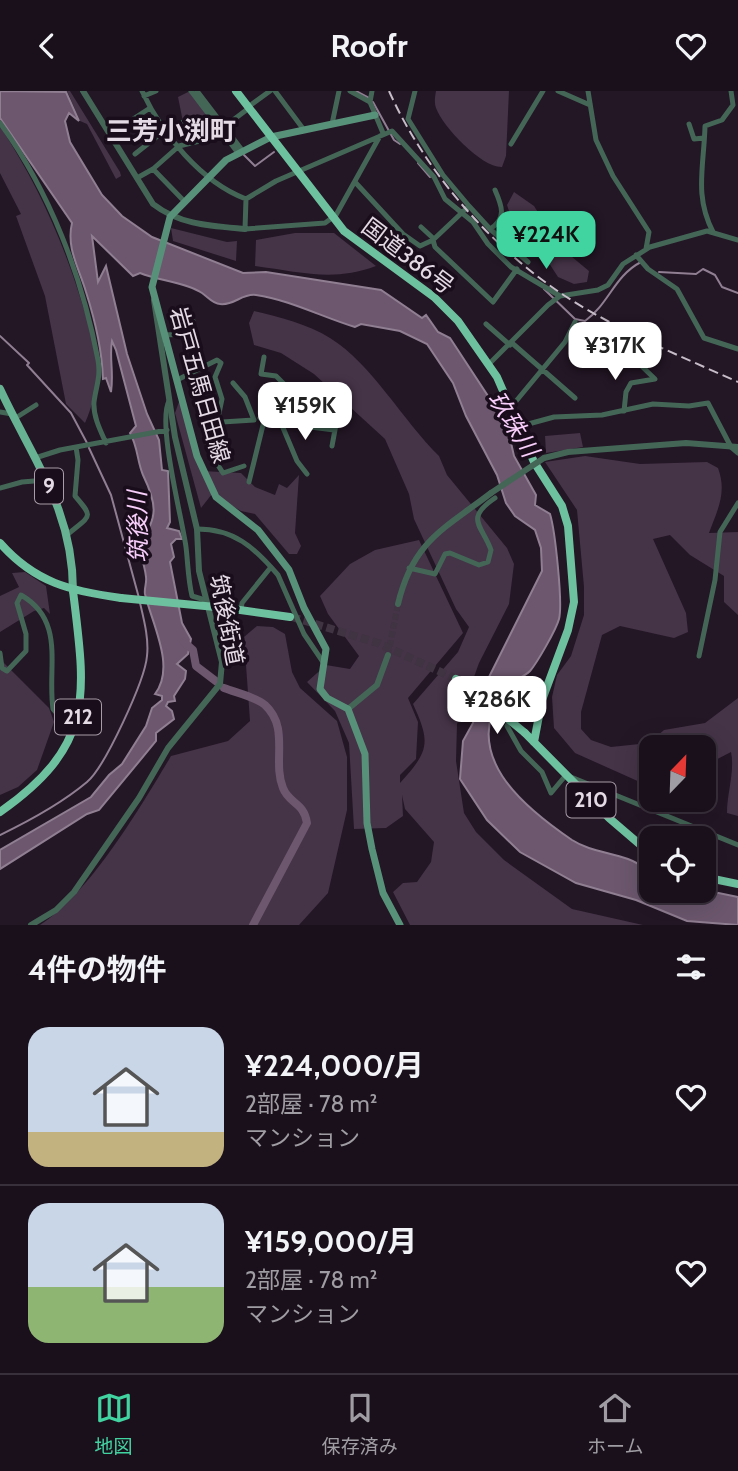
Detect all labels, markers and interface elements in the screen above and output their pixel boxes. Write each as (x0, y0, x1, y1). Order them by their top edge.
text: Roofr (330, 26, 408, 65)
icon: back (28, 27, 66, 65)
icon: heart (672, 27, 710, 65)
district label: 三芳小渕町 (106, 115, 236, 147)
pin: ¥224K (497, 211, 595, 271)
street label: 国道386号 (356, 212, 460, 300)
text: ¥224K (513, 220, 579, 248)
street label: 岩戸五馬日田線 (164, 304, 236, 466)
pin: ¥317K (566, 323, 664, 382)
text: ¥317K (585, 331, 645, 359)
pin: ¥159K (256, 383, 354, 442)
water label: 玖珠川 (482, 386, 546, 464)
text: ¥159K (274, 391, 336, 419)
road number: 9 (35, 469, 63, 503)
water label: 筑後川 (122, 488, 153, 563)
street label: 筑後街道 (204, 572, 250, 668)
pin: ¥286K (448, 677, 546, 736)
text: ¥286K (463, 685, 531, 713)
road number: 212 (55, 699, 101, 735)
north arrow (639, 735, 716, 812)
map controls (639, 735, 716, 903)
road number: 210 (566, 783, 616, 817)
button: locate (639, 826, 716, 903)
icon: filters (672, 948, 710, 986)
text: 4件の物件 (28, 951, 167, 988)
text: ¥224,000/月 (245, 1047, 424, 1084)
icon: home (84, 1055, 168, 1139)
icon: heart (672, 1078, 710, 1116)
text: 2部屋 · 78 m² (245, 1090, 377, 1118)
text: マンション (245, 1124, 360, 1152)
text: ¥159,000/月 (245, 1223, 417, 1260)
icon: home (84, 1231, 168, 1315)
icon: heart (672, 1254, 710, 1292)
text: 2部屋 · 78 m² (245, 1266, 377, 1294)
text: マンション (245, 1300, 360, 1328)
tab: 地図 (95, 1389, 133, 1458)
tab: 保存済み (322, 1389, 398, 1458)
tab: ホーム (587, 1389, 643, 1458)

